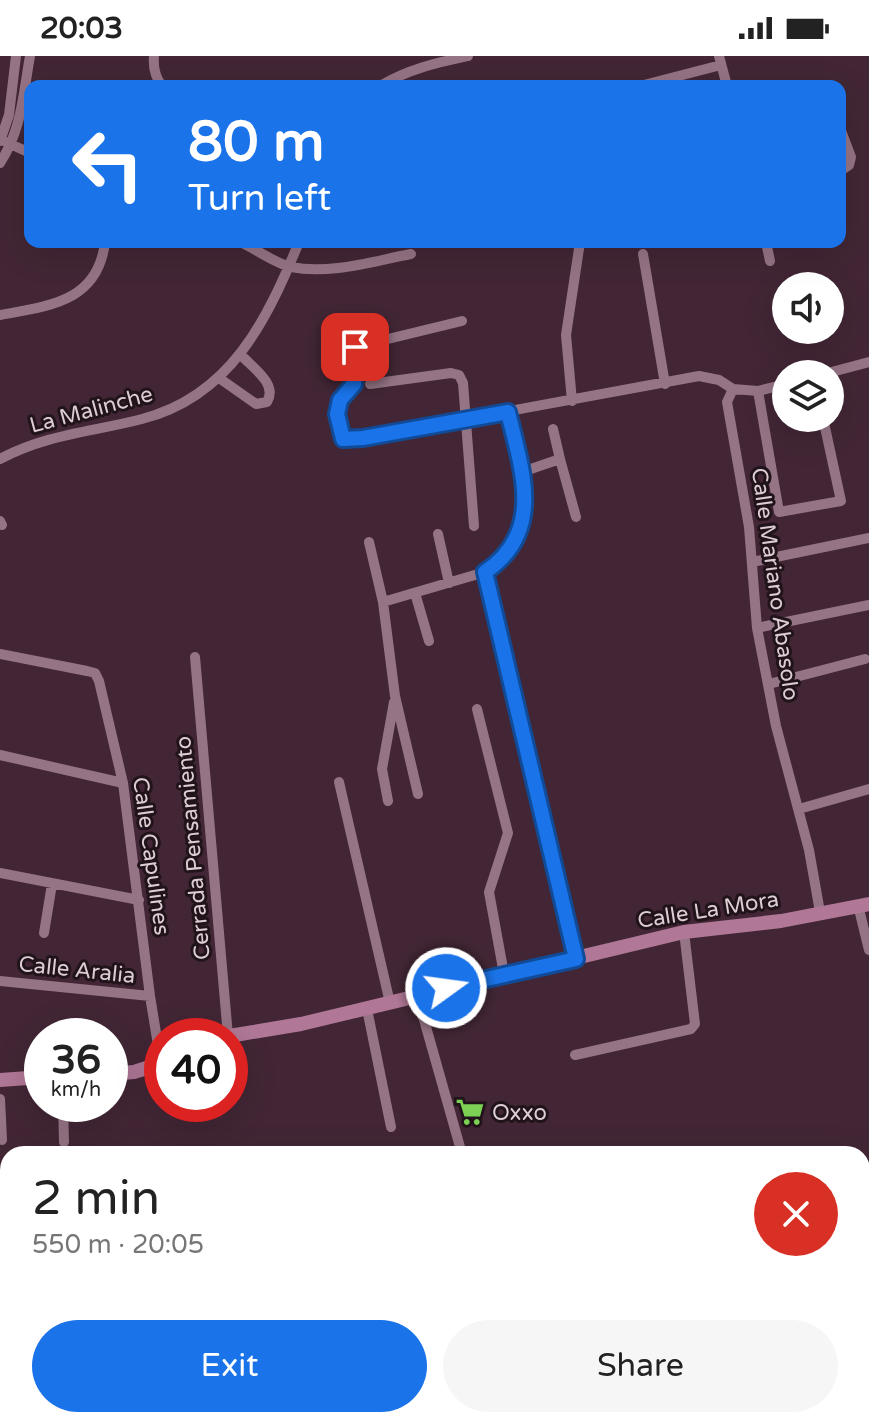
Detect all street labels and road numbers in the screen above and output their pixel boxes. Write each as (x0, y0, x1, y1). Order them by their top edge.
street label: La Malinche (27, 381, 156, 439)
street label: Calle Mariano Abasolo (746, 466, 804, 702)
street label: Cerrada Pensamiento (170, 735, 216, 961)
street label: Calle Capulines (127, 776, 175, 937)
street label: Calle La Mora (636, 886, 781, 934)
street label: Calle Aralia (17, 951, 137, 989)

